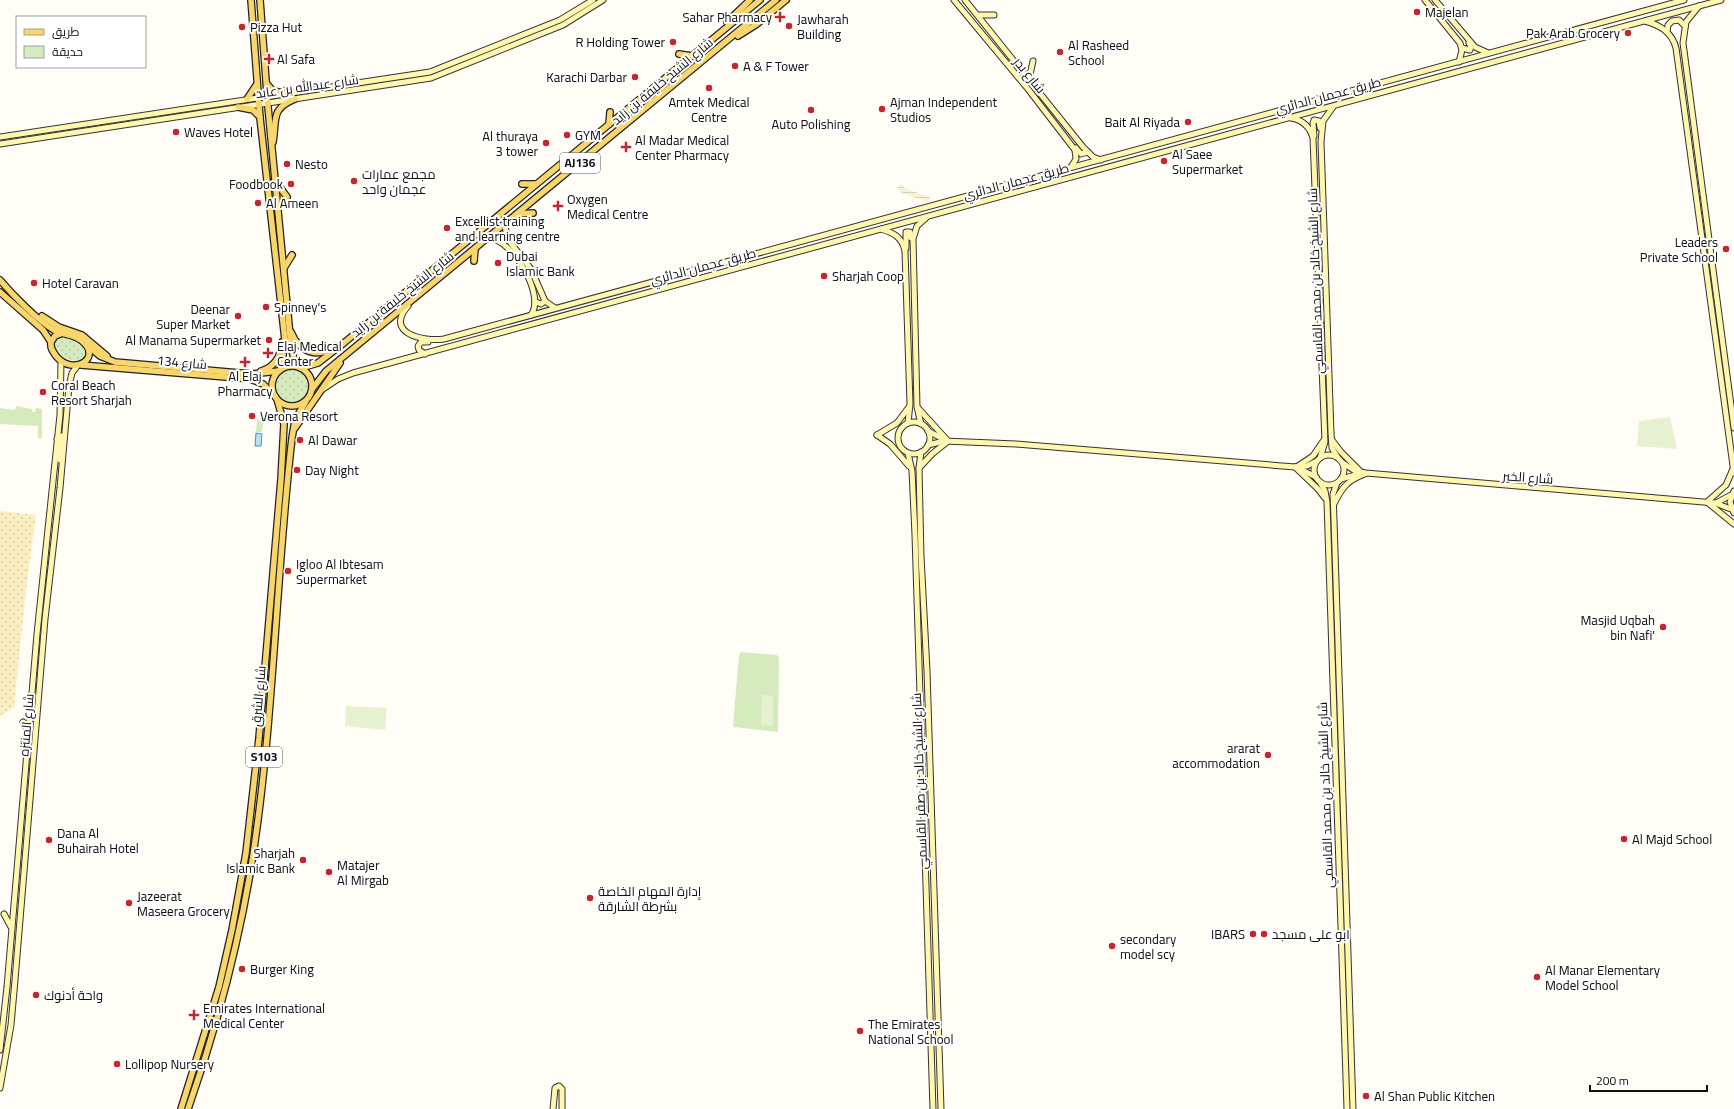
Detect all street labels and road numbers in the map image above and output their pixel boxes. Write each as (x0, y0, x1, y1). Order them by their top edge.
street label: شارع الشيخ خليفة بن زايد (605, 31, 719, 131)
street label: شارع بدر (1007, 50, 1053, 99)
street label: شارع عبدالله بن عابد (254, 67, 360, 105)
street label: طريق عجمان الدائري (1272, 69, 1384, 121)
road number: AJ136 (560, 153, 600, 173)
street label: طريق عجمان الدائري (960, 155, 1072, 207)
street label: شارع الشيخ خالد بن محمد القاسمي (1300, 188, 1330, 374)
street label: طريق عجمان الدائري (647, 240, 759, 292)
street label: شارع الشيخ خليفة بن زايد (345, 245, 459, 343)
street label: شارع 134 (156, 348, 208, 376)
street label: شارع الخير (1501, 463, 1554, 491)
street label: شارع الشرق (243, 664, 273, 728)
street label: شارع الشيخ خالد بن صقر القاسمي (904, 692, 934, 870)
street label: شارع المنتزه (11, 693, 41, 757)
street label: شارع الشيخ خالد بن محمد القاسمي (1310, 702, 1340, 888)
road number: S103 (246, 747, 282, 767)

